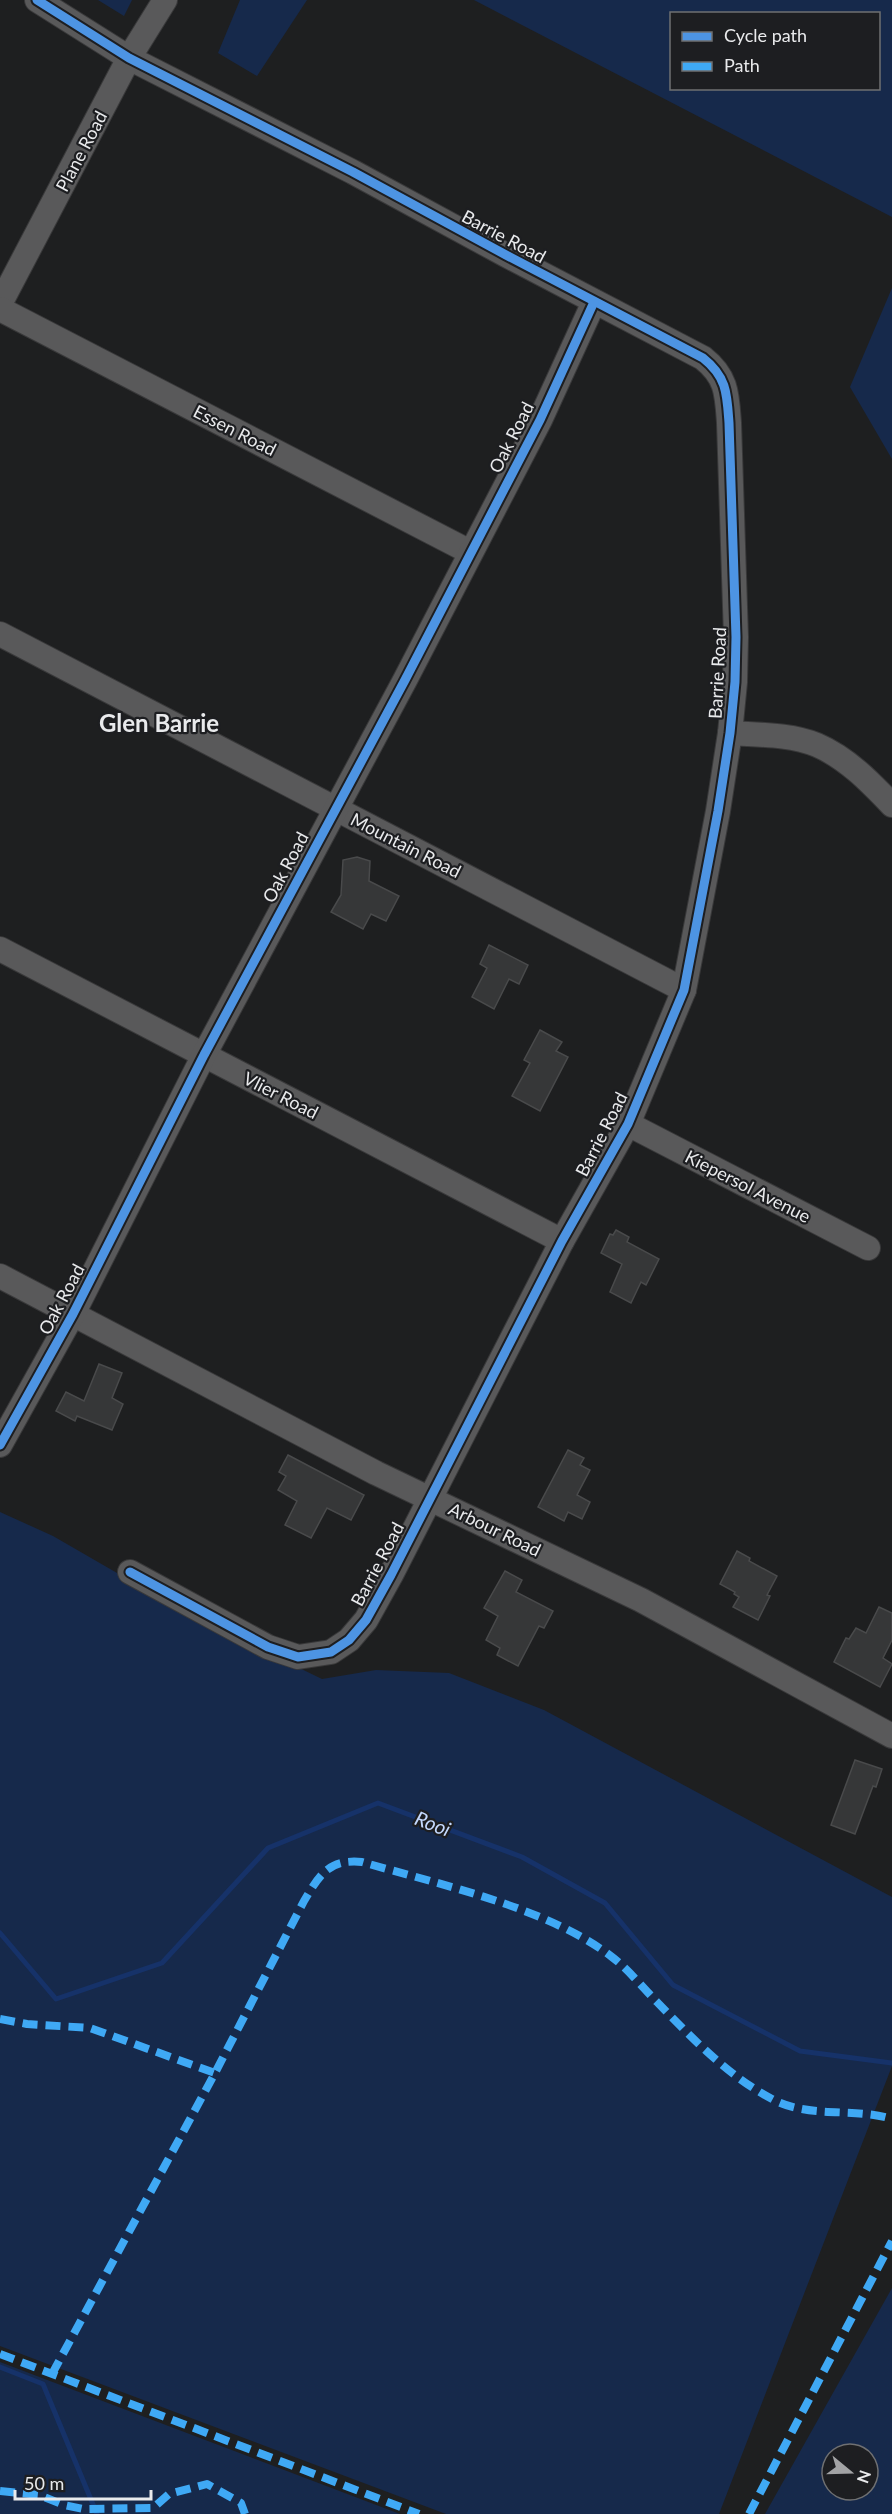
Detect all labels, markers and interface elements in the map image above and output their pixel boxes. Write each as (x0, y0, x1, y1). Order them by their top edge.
legend (670, 12, 880, 90)
text: Cycle path (724, 24, 807, 46)
text: Path (724, 54, 760, 76)
street label: Plane Road (51, 107, 111, 195)
street label: Barrie Road (458, 205, 550, 267)
street label: Oak Road (484, 398, 538, 476)
street label: Essen Road (190, 400, 280, 460)
street label: Barrie Road (704, 627, 730, 719)
district label: Glen Barrie (99, 708, 219, 737)
street label: Mountain Road (347, 808, 465, 882)
street label: Oak Road (257, 828, 313, 906)
street label: Vlier Road (240, 1067, 322, 1123)
street label: Barrie Road (570, 1088, 632, 1180)
street label: Kiepersol Avenue (682, 1145, 814, 1227)
street label: Oak Road (33, 1260, 89, 1338)
street label: Arbour Road (445, 1497, 545, 1561)
street label: Barrie Road (346, 1518, 408, 1610)
water label: Rooi (412, 1805, 455, 1841)
north arrow (820, 2442, 880, 2502)
scale bar (15, 2463, 152, 2501)
text: N (854, 2468, 876, 2486)
text: 50 m (24, 2472, 64, 2494)

